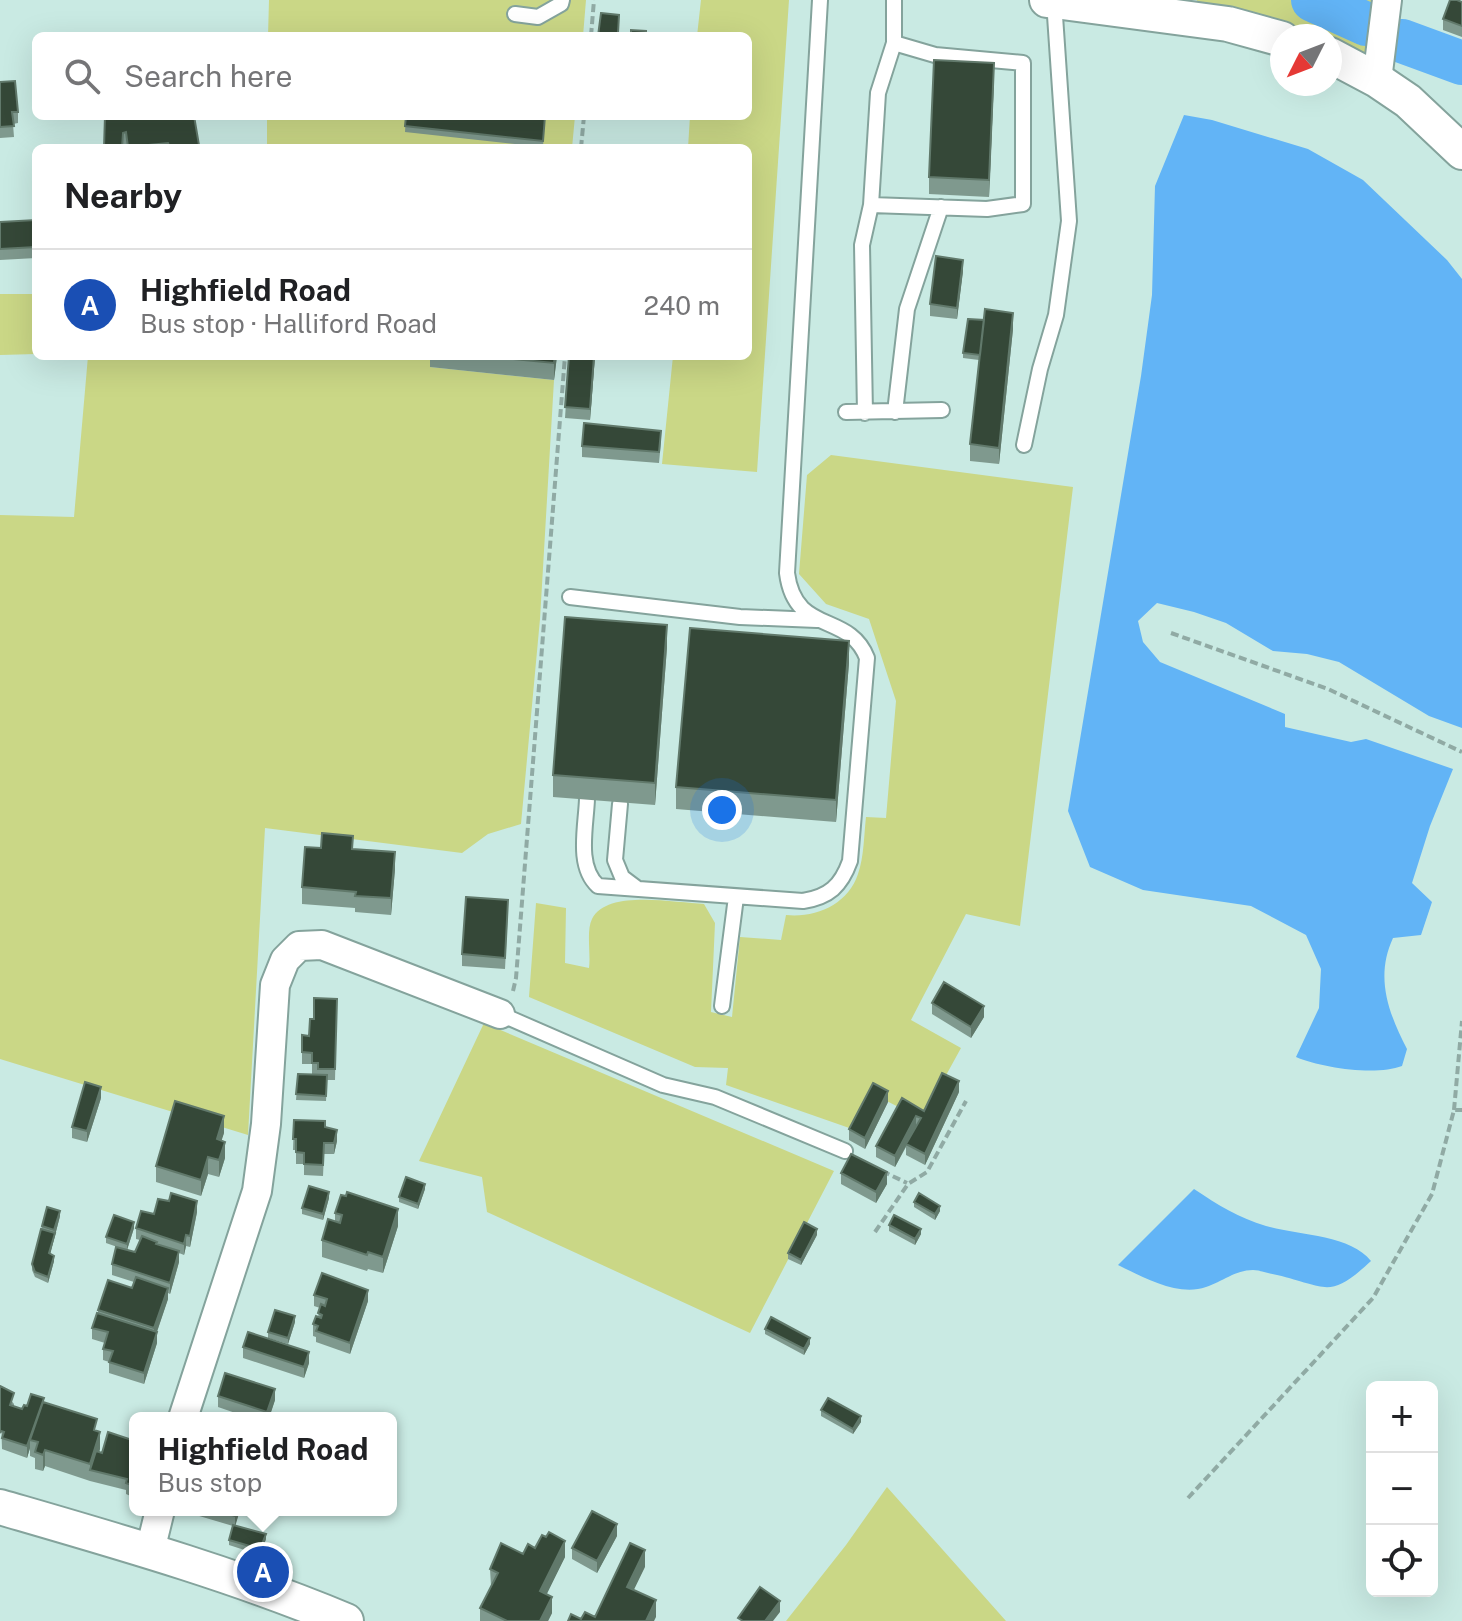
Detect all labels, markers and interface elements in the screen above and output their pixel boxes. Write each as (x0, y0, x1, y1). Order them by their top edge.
north arrow (1270, 24, 1342, 96)
search box (32, 32, 752, 120)
icon: search (60, 54, 104, 98)
text: Search here (124, 58, 292, 94)
text: Nearby (64, 176, 182, 216)
text: Highfield Road (140, 272, 351, 308)
text: A (81, 290, 99, 321)
text: 240 m (643, 290, 720, 321)
text: Bus stop · Halliford Road (140, 308, 437, 339)
your location (702, 790, 742, 830)
map controls (1366, 1381, 1438, 1597)
button: + (1366, 1381, 1438, 1453)
popup (129, 1412, 397, 1516)
text: Highfield Road (157, 1431, 369, 1467)
button: − (1366, 1453, 1438, 1525)
text: Bus stop (157, 1467, 262, 1498)
button: locate (1366, 1525, 1438, 1597)
pin: A (237, 1542, 289, 1602)

